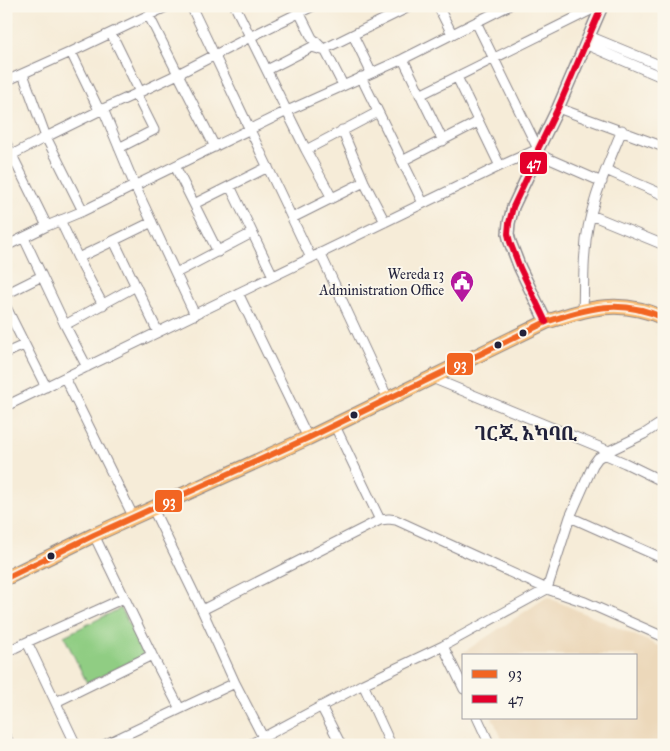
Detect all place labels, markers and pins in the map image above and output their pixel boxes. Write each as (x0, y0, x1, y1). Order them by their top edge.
place label: Wereda 13 Administration Office (318, 266, 444, 299)
public building icon: Wereda 13 Administration Office (449, 269, 475, 303)
unlabelled marker (518, 328, 528, 338)
unlabelled marker (493, 340, 503, 350)
unlabelled marker (349, 410, 359, 420)
unlabelled marker (46, 551, 56, 561)

